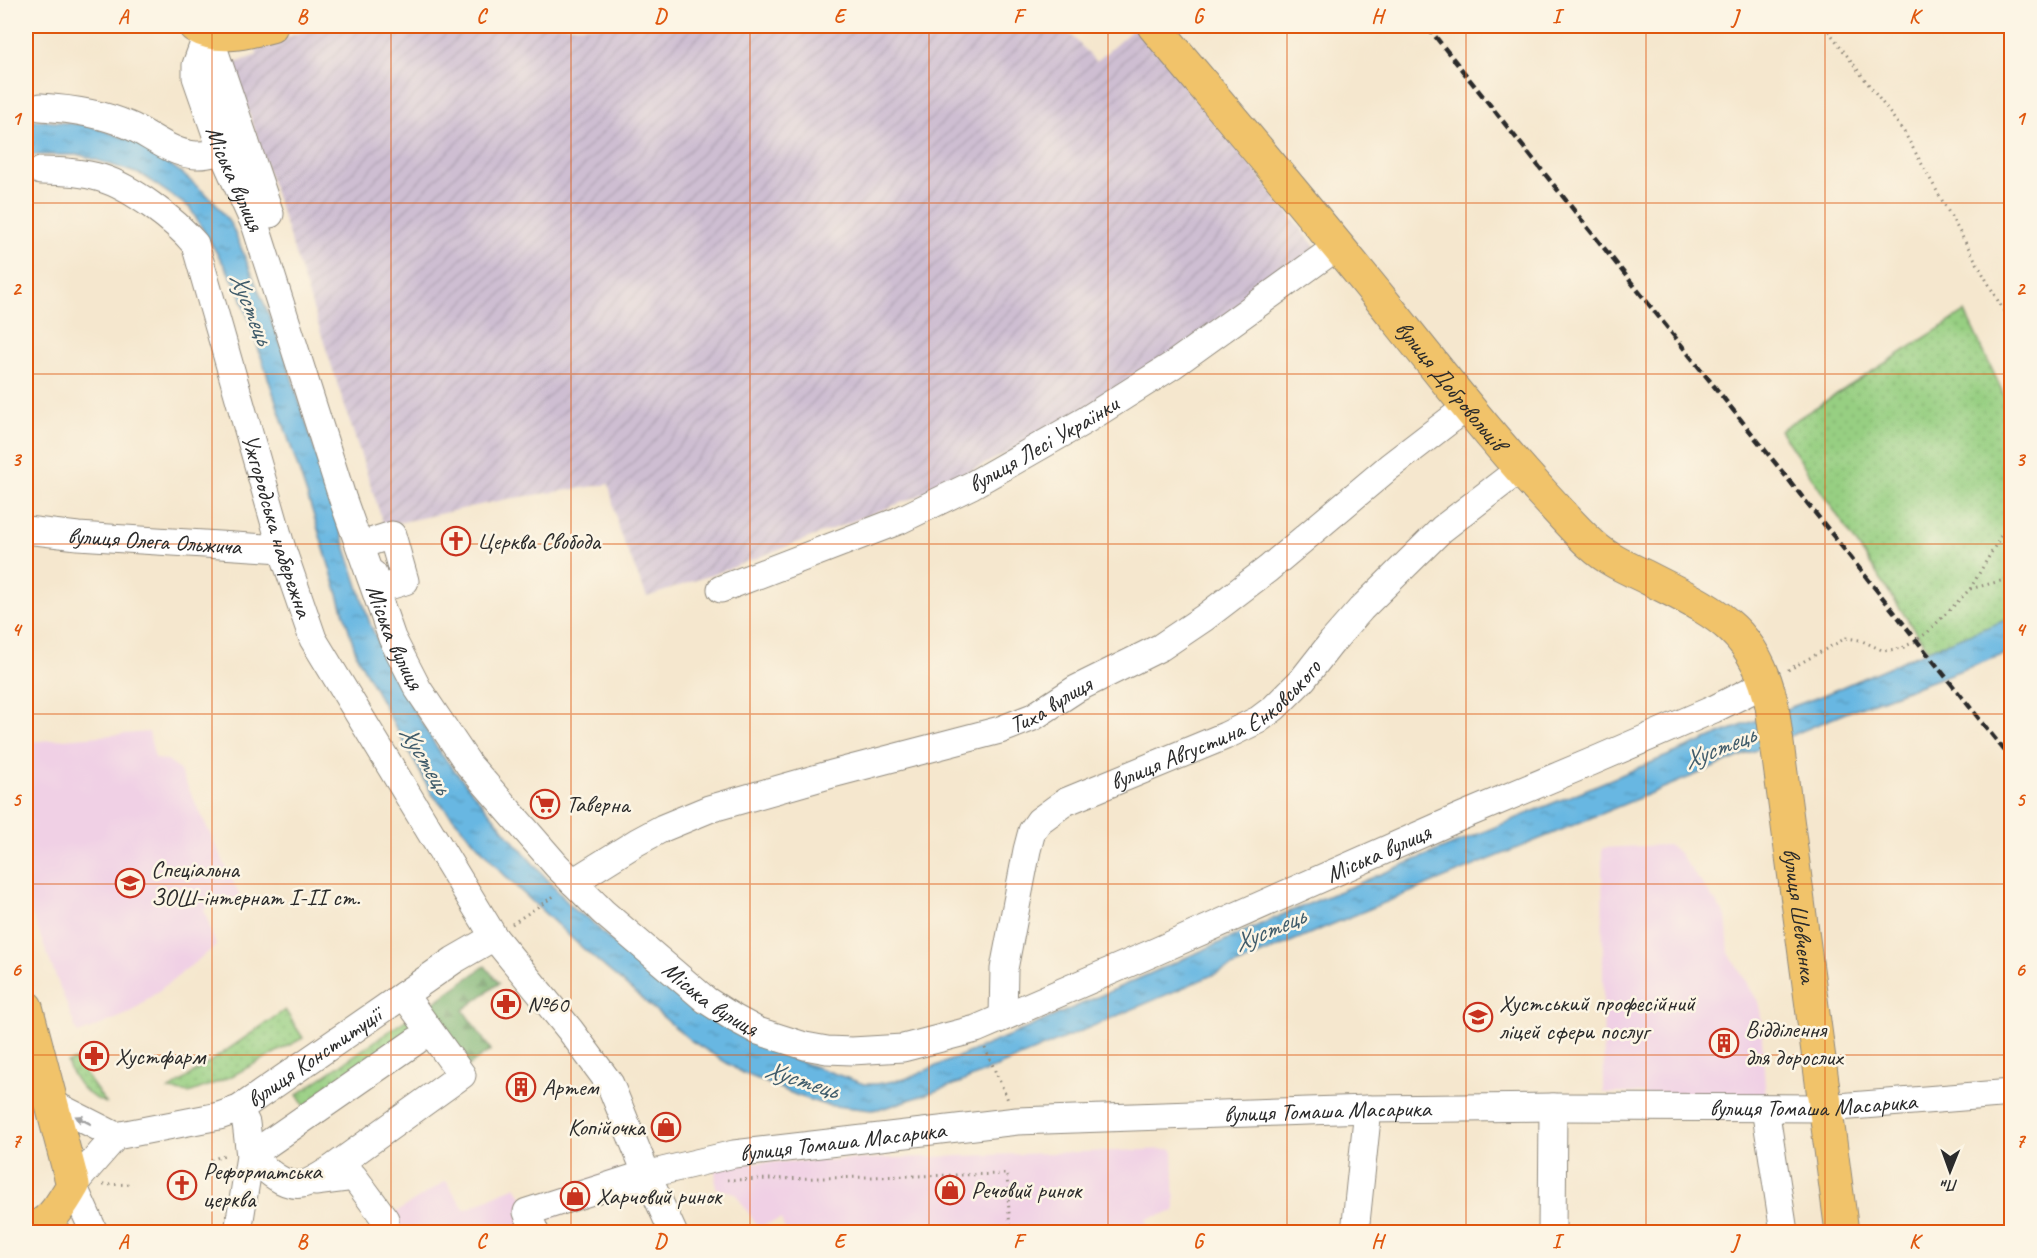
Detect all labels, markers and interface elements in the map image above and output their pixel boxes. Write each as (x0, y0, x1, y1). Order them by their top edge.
text: A (118, 4, 130, 29)
text: B (297, 4, 309, 29)
text: C (476, 4, 488, 29)
text: D (654, 4, 668, 29)
text: E (834, 4, 848, 29)
text: F (1013, 4, 1027, 29)
text: G (1193, 4, 1206, 29)
text: H (1371, 4, 1386, 29)
text: I (1552, 4, 1565, 29)
text: J (1730, 4, 1742, 29)
text: K (1909, 4, 1923, 29)
text: 1 (12, 106, 23, 131)
text: 1 (2016, 106, 2027, 131)
street label: Міська вулиця (199, 122, 271, 237)
water label: Хустець (222, 267, 282, 351)
text: 2 (12, 276, 23, 301)
text: 2 (2016, 276, 2027, 301)
street label: вулиця Добровольців (1389, 314, 1516, 461)
street label: вулиця Лесі Українки (963, 387, 1125, 499)
street label: Ужгородська набережна (235, 431, 320, 623)
text: 3 (12, 447, 23, 472)
text: 3 (2016, 447, 2027, 472)
street label: вулиця Олега Ольжича (66, 520, 244, 561)
church icon: Церква Свобода (440, 525, 472, 557)
place label: Церква Свобода (477, 526, 602, 556)
street label: Міська вулиця (359, 581, 431, 696)
text: 4 (12, 617, 24, 642)
text: 4 (2016, 617, 2028, 642)
street label: вулиця Августина Єнковського (1105, 652, 1329, 797)
street label: Тиха вулиця (1005, 668, 1098, 740)
water label: Хустець (1678, 717, 1762, 777)
water label: Хустець (392, 719, 460, 802)
text: 5 (12, 787, 23, 812)
text: 5 (2016, 787, 2027, 812)
supermarket icon: Таверна (529, 788, 561, 820)
place label: Таверна (566, 789, 631, 819)
street label: Міська вулиця (1321, 816, 1437, 889)
street label: вулиця Шевченка (1776, 846, 1824, 987)
place label: Спеціальна ЗОШ-інтернат І-ІІ ст. (151, 854, 360, 912)
school or university icon: Спеціальна ЗОШ-інтернат І-ІІ ст. (114, 867, 146, 899)
water label: Хустець (1228, 899, 1312, 959)
street label: Міська вулиця (656, 954, 765, 1044)
text: 6 (11, 957, 22, 982)
text: 6 (2015, 957, 2026, 982)
pharmacy icon: №60 (490, 988, 522, 1020)
place label: Хустський професійний ліцей сфери послуг (1499, 988, 1697, 1046)
place label: №60 (527, 989, 571, 1019)
street label: вулиця Конституції (241, 998, 391, 1114)
school or university icon: Хустський професійний ліцей сфери послуг (1462, 1001, 1494, 1033)
place label: Відділення для дорослих (1745, 1014, 1844, 1072)
building icon: Відділення для дорослих (1708, 1027, 1740, 1059)
pharmacy icon: Хустфарм (78, 1040, 110, 1072)
place label: Хустфарм (115, 1041, 207, 1071)
water label: Хустець (761, 1052, 845, 1107)
building icon: Артем (505, 1071, 537, 1103)
place label: Артем (542, 1072, 600, 1102)
street label: вулиця Томаша Масарика (1710, 1086, 1919, 1123)
street label: вулиця Томаша Масарика (1223, 1093, 1432, 1129)
shop icon: Копійочка (650, 1111, 682, 1143)
place label: Копійочка (568, 1112, 646, 1142)
street label: вулиця Томаша Масарика (738, 1114, 949, 1168)
one-way arrow (75, 1115, 92, 1124)
text: 7 (12, 1128, 23, 1153)
text: 7 (2016, 1128, 2027, 1153)
north arrow (1920, 1141, 1980, 1201)
place label: Реформатська церква (203, 1156, 323, 1214)
church icon: Реформатська церква (166, 1169, 198, 1201)
shop icon: Речовий ринок (934, 1174, 966, 1206)
place label: Речовий ринок (971, 1175, 1084, 1205)
text: Пн (1940, 1175, 1958, 1195)
shop icon: Харчовий ринок (559, 1180, 591, 1212)
place label: Харчовий ринок (596, 1181, 724, 1211)
text: A (118, 1229, 130, 1254)
text: B (297, 1229, 309, 1254)
text: C (476, 1229, 488, 1254)
text: D (654, 1229, 668, 1254)
text: E (834, 1229, 848, 1254)
text: F (1013, 1229, 1027, 1254)
text: G (1193, 1229, 1206, 1254)
text: H (1371, 1229, 1386, 1254)
text: I (1552, 1229, 1565, 1254)
text: J (1730, 1229, 1742, 1254)
text: K (1909, 1229, 1923, 1254)

